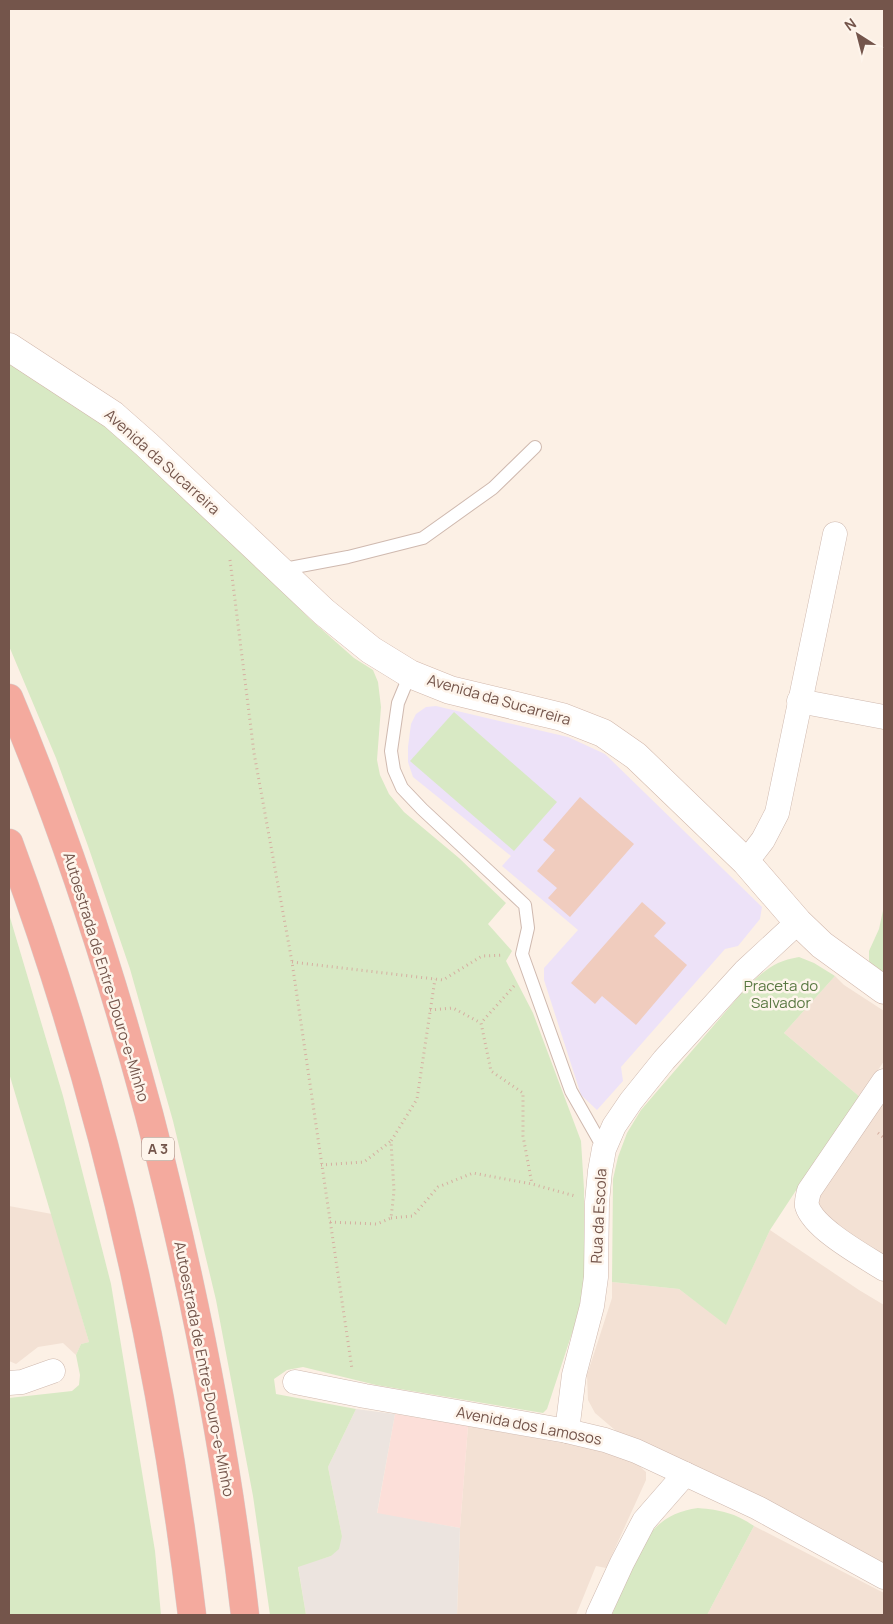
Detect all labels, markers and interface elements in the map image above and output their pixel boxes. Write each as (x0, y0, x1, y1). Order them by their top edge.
north arrow (833, 10, 883, 60)
text: N (840, 13, 860, 35)
street label: Avenida da Sucarreira (100, 404, 225, 519)
street label: Avenida da Sucarreira (425, 669, 574, 730)
street label: Autoestrada de Entre-Douro-e-Minho (58, 850, 155, 1104)
park label: Praceta do Salvador (744, 975, 818, 1013)
road number: A 3 (142, 1138, 174, 1160)
street label: Rua da Escola (586, 1168, 611, 1264)
street label: Autoestrada de Entre-Douro-e-Minho (169, 1239, 240, 1499)
street label: Avenida dos Lamosos (454, 1401, 604, 1450)

